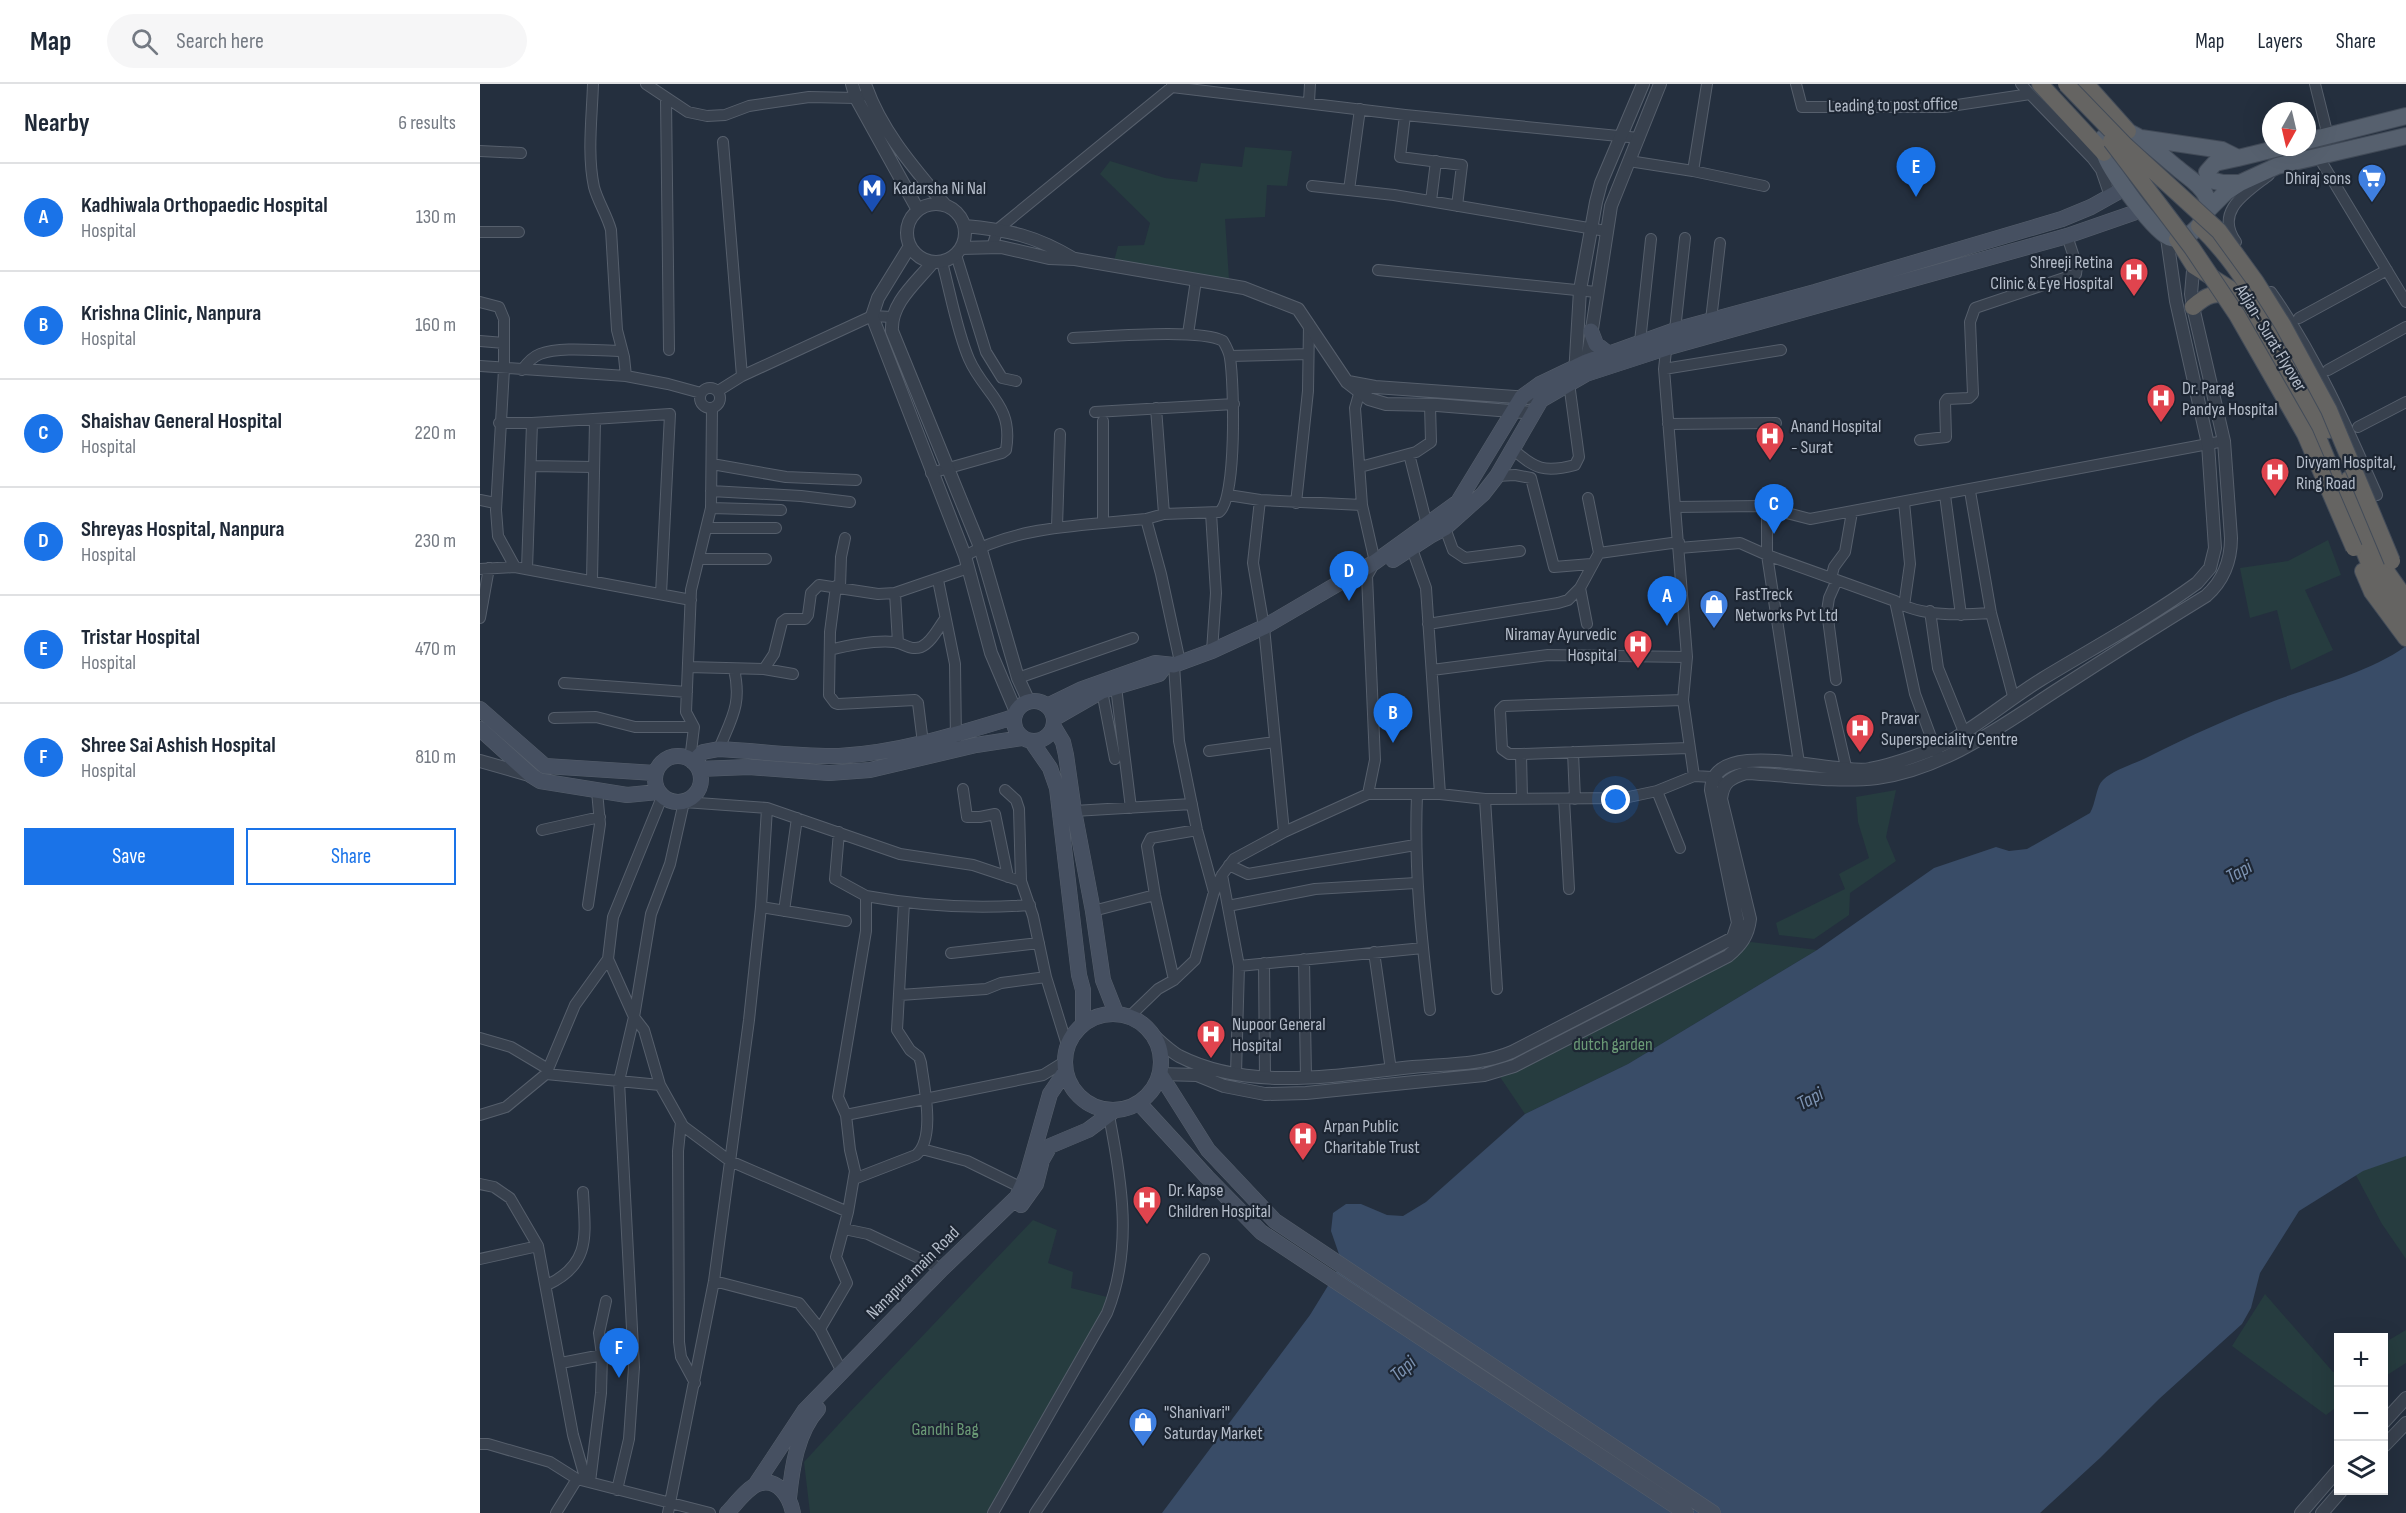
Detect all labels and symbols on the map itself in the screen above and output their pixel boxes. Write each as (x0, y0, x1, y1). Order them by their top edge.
street label: Leading to post office (1828, 93, 1958, 117)
north arrow (2262, 102, 2316, 156)
pin: E (1896, 147, 1936, 197)
supermarket icon: Dhiraj sons (2356, 162, 2388, 204)
place label: Dhiraj sons (2285, 168, 2351, 189)
metro station icon: Kadarsha Ni Nal (856, 172, 888, 214)
place label: Kadarsha Ni Nal (893, 178, 986, 199)
place label: Shreeji Retina Clinic & Eye Hospital (1990, 252, 2113, 294)
hospital icon: Shreeji Retina Clinic & Eye Hospital (2118, 256, 2150, 298)
street label: Adjan- Surat Flyover (2230, 280, 2311, 395)
place label: Dr. Parag Pandya Hospital (2182, 378, 2278, 420)
hospital icon: Dr. Parag Pandya Hospital (2145, 382, 2177, 424)
place label: Anand Hospital - Surat (1790, 416, 1881, 458)
hospital icon: Anand Hospital - Surat (1754, 420, 1786, 462)
place label: Divyam Hospital, Ring Road (2296, 452, 2396, 494)
hospital icon: Divyam Hospital, Ring Road (2259, 456, 2291, 498)
pin: C (1754, 484, 1794, 534)
pin: D (1330, 552, 1368, 601)
pin: A (1648, 576, 1686, 626)
place label: FastTreck Networks Pvt Ltd (1735, 584, 1838, 626)
shop icon: FastTreck Networks Pvt Ltd (1698, 588, 1730, 630)
place label: Niramay Ayurvedic Hospital (1505, 624, 1617, 666)
hospital icon: Niramay Ayurvedic Hospital (1622, 628, 1654, 670)
pin: B (1374, 694, 1412, 743)
place label: Pravar Superspeciality Centre (1881, 708, 2018, 750)
hospital icon: Pravar Superspeciality Centre (1844, 712, 1876, 754)
your location (1601, 785, 1630, 814)
water label: Tapi (2222, 854, 2258, 889)
place label: Nupoor General Hospital (1232, 1014, 1325, 1056)
hospital icon: Nupoor General Hospital (1195, 1018, 1227, 1060)
park label: dutch garden (1573, 1034, 1653, 1055)
water label: Tapi (1793, 1082, 1829, 1116)
place label: Arpan Public Charitable Trust (1323, 1116, 1420, 1158)
hospital icon: Arpan Public Charitable Trust (1287, 1120, 1319, 1162)
place label: Dr. Kapse Children Hospital (1168, 1180, 1271, 1222)
hospital icon: Dr. Kapse Children Hospital (1131, 1184, 1163, 1226)
street label: Nanapura main Road (862, 1222, 964, 1324)
pin: F (600, 1328, 638, 1378)
water label: Tapi (1385, 1350, 1422, 1387)
place label: "Shanivari" Saturday Market (1164, 1402, 1263, 1444)
shop icon: "Shanivari" Saturday Market (1127, 1406, 1159, 1448)
park label: Gandhi Bag (911, 1419, 979, 1440)

